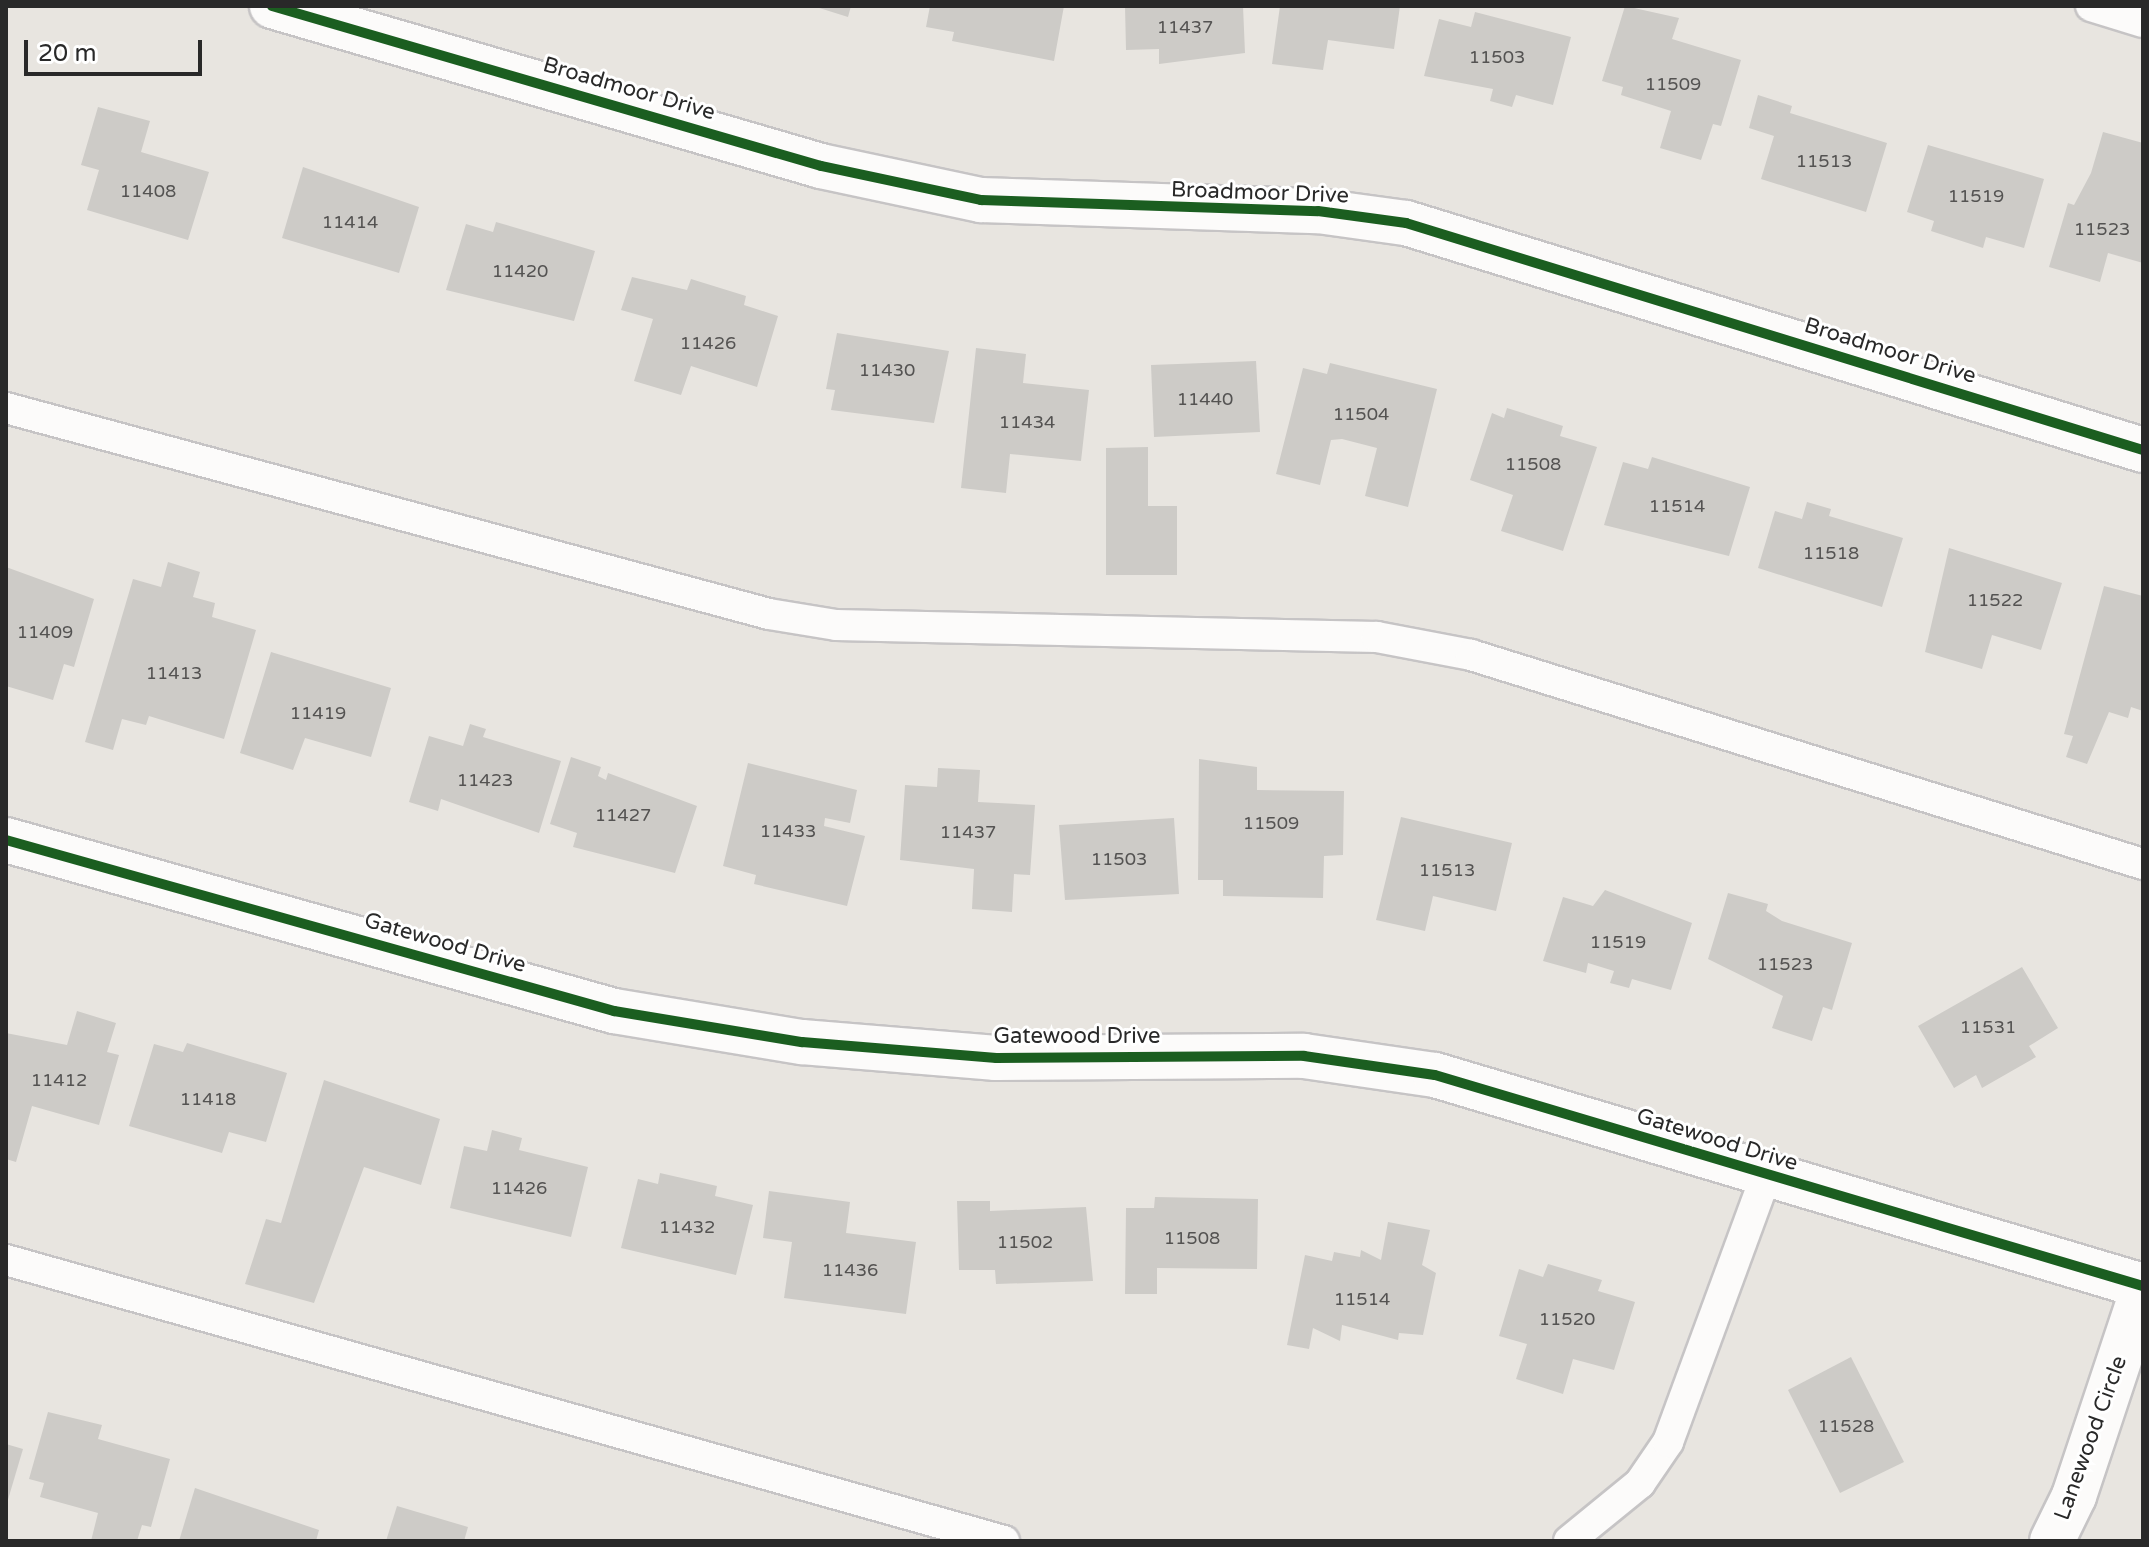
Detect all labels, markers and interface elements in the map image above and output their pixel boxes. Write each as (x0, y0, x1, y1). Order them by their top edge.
house number: 11437 (1157, 16, 1213, 38)
scale bar (28, 24, 206, 74)
text: 20 m (38, 39, 96, 68)
house number: 11503 (1469, 46, 1525, 68)
street label: Broadmoor Drive (540, 52, 718, 126)
house number: 11509 (1645, 73, 1701, 95)
house number: 11513 (1796, 150, 1852, 172)
street label: Broadmoor Drive (1171, 177, 1349, 209)
house number: 11408 (120, 180, 176, 202)
house number: 11519 (1948, 185, 2004, 207)
house number: 11414 (322, 211, 378, 233)
house number: 11523 (2074, 218, 2130, 240)
house number: 11420 (492, 260, 548, 282)
street label: Broadmoor Drive (1801, 312, 1979, 390)
house number: 11426 (680, 332, 736, 354)
house number: 11430 (859, 359, 915, 381)
house number: 11440 (1177, 388, 1233, 410)
house number: 11504 (1333, 403, 1389, 425)
house number: 11434 (999, 411, 1055, 433)
house number: 11508 (1505, 453, 1561, 475)
house number: 11514 (1649, 495, 1705, 517)
house number: 11518 (1803, 542, 1859, 564)
house number: 11522 (1967, 589, 2023, 611)
house number: 11409 (17, 621, 73, 643)
house number: 11413 (146, 662, 202, 684)
house number: 11419 (290, 702, 346, 724)
house number: 11423 (457, 769, 513, 791)
house number: 11427 (595, 804, 651, 826)
house number: 11509 (1243, 812, 1299, 834)
house number: 11433 (760, 820, 816, 842)
house number: 11437 (940, 821, 996, 843)
house number: 11503 (1091, 848, 1147, 870)
house number: 11513 (1419, 859, 1475, 881)
street label: Gatewood Drive (361, 907, 529, 979)
house number: 11519 (1590, 931, 1646, 953)
house number: 11523 (1757, 953, 1813, 975)
house number: 11531 (1960, 1016, 2016, 1038)
street label: Gatewood Drive (993, 1024, 1161, 1050)
house number: 11412 (31, 1069, 87, 1091)
house number: 11418 (180, 1088, 236, 1110)
street label: Gatewood Drive (1633, 1103, 1801, 1177)
house number: 11426 (491, 1177, 547, 1199)
house number: 11432 (659, 1216, 715, 1238)
house number: 11508 (1164, 1227, 1220, 1249)
house number: 11502 (997, 1231, 1053, 1253)
house number: 11436 (822, 1259, 878, 1281)
house number: 11514 (1334, 1288, 1390, 1310)
house number: 11520 (1539, 1308, 1595, 1330)
street label: Lanewood Circle (2049, 1352, 2133, 1524)
house number: 11528 (1818, 1415, 1874, 1437)

